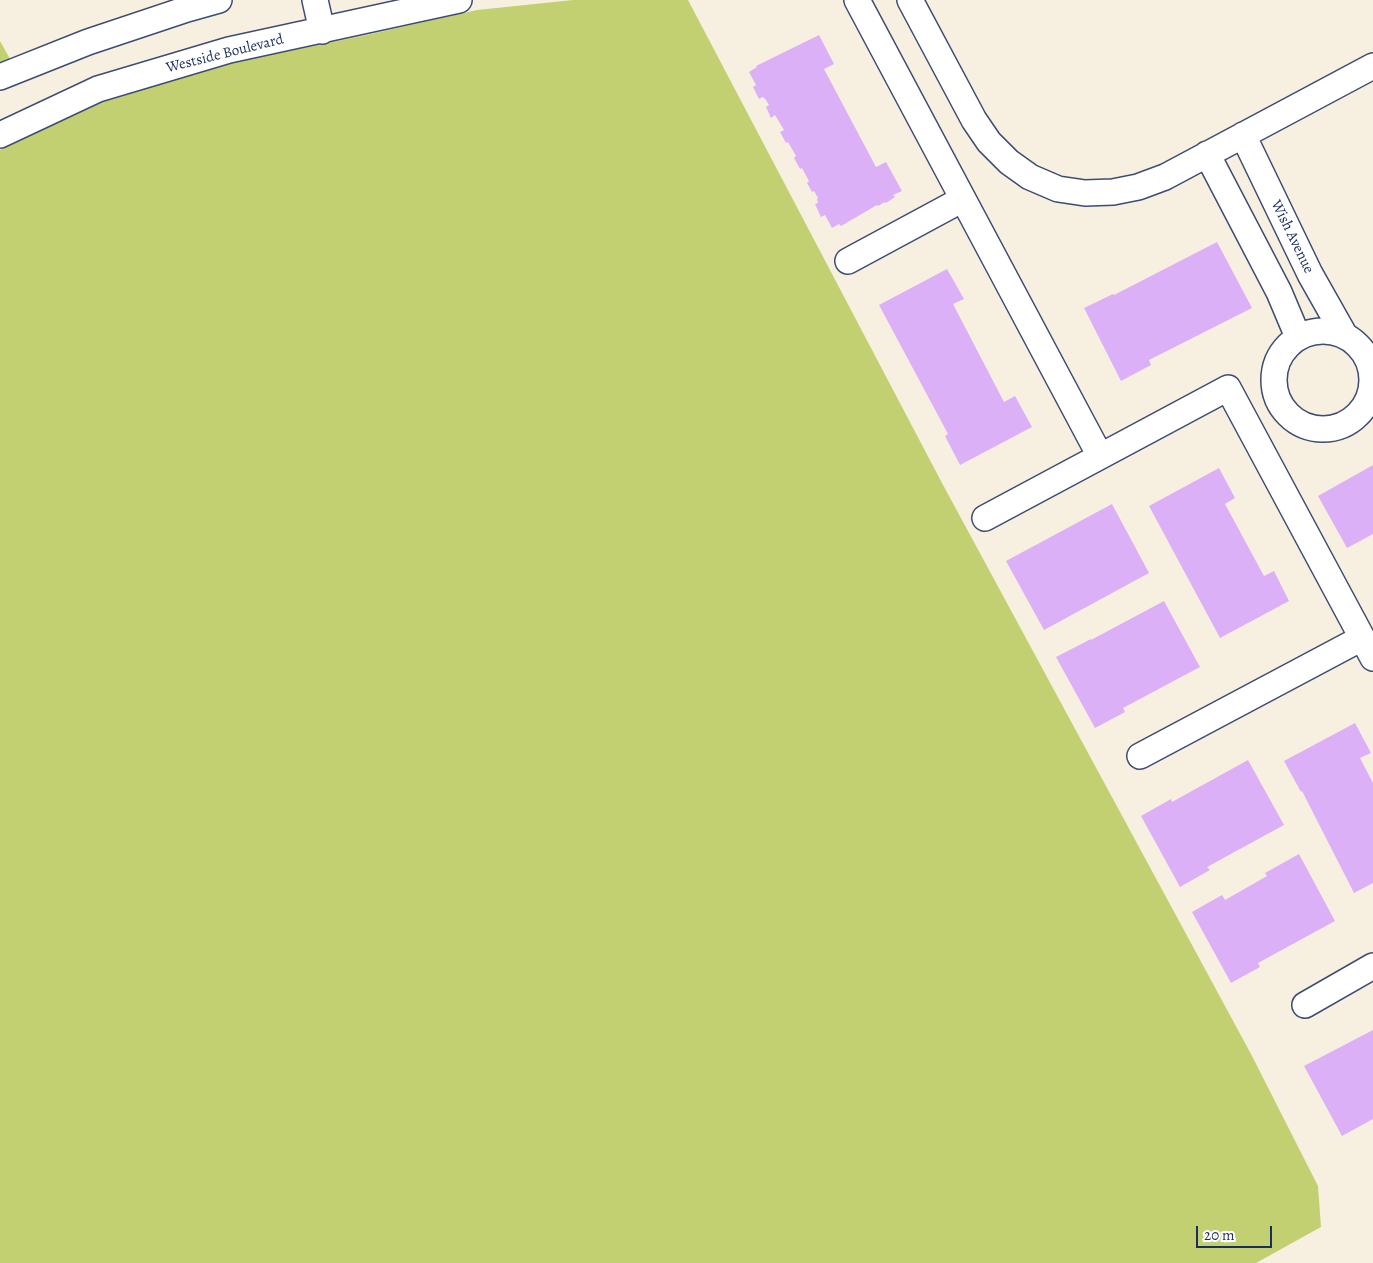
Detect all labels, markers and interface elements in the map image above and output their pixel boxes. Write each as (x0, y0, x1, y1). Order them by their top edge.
street label: Westside Boulevard (164, 31, 286, 77)
street label: Wish Avenue (1267, 197, 1317, 277)
scale bar (1198, 1216, 1274, 1248)
text: 20 m (1204, 1225, 1235, 1245)

